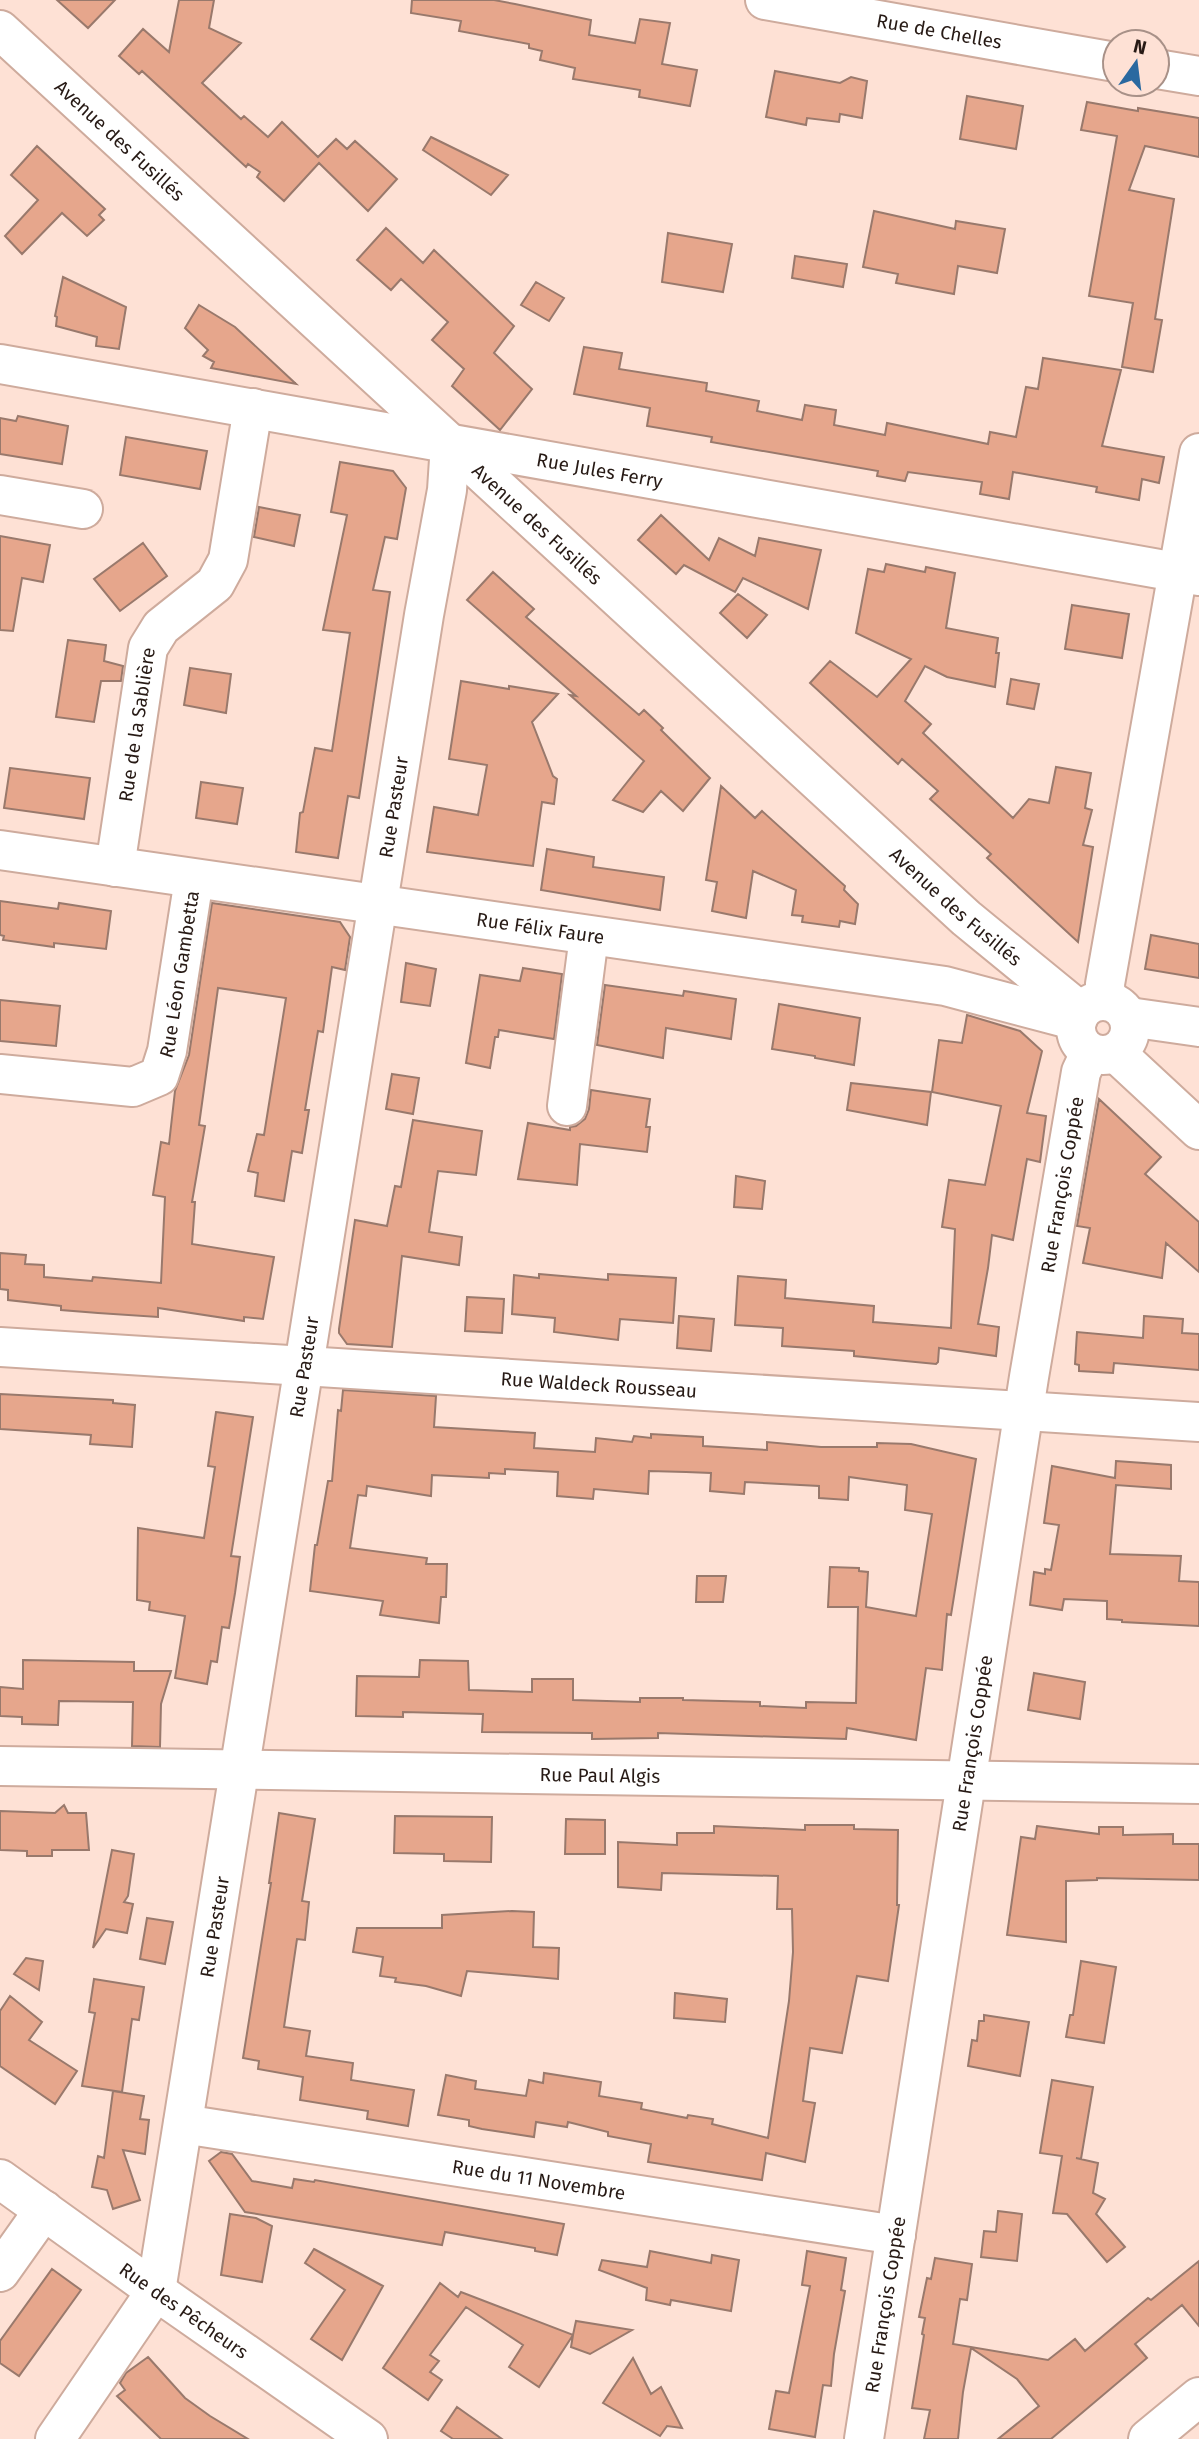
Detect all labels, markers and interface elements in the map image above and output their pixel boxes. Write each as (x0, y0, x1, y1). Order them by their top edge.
street label: Rue de Chelles (875, 9, 1004, 54)
north arrow (1101, 28, 1171, 98)
text: N (1131, 34, 1149, 60)
street label: Avenue des Fusillés (50, 75, 189, 206)
street label: Rue Jules Ferry (535, 448, 665, 493)
street label: Avenue des Fusillés (467, 459, 607, 590)
street label: Rue de la Sablière (114, 646, 160, 804)
street label: Rue Pasteur (374, 754, 413, 859)
street label: Avenue des Fusillés (885, 843, 1026, 971)
street label: Rue Léon Gambetta (155, 889, 204, 1061)
street label: Rue Félix Faure (475, 908, 606, 949)
street label: Rue François Coppée (1036, 1095, 1089, 1275)
street label: Rue Pasteur (285, 1314, 324, 1419)
street label: Rue Waldeck Rousseau (500, 1367, 698, 1403)
street label: Rue François Coppée (948, 1653, 998, 1833)
street label: Rue Paul Algis (539, 1763, 661, 1788)
street label: Rue Pasteur (195, 1874, 234, 1979)
street label: Rue du 11 Novembre (450, 2155, 627, 2205)
street label: Rue François Coppée (860, 2215, 910, 2395)
street label: Rue des Pêcheurs (115, 2258, 253, 2364)

